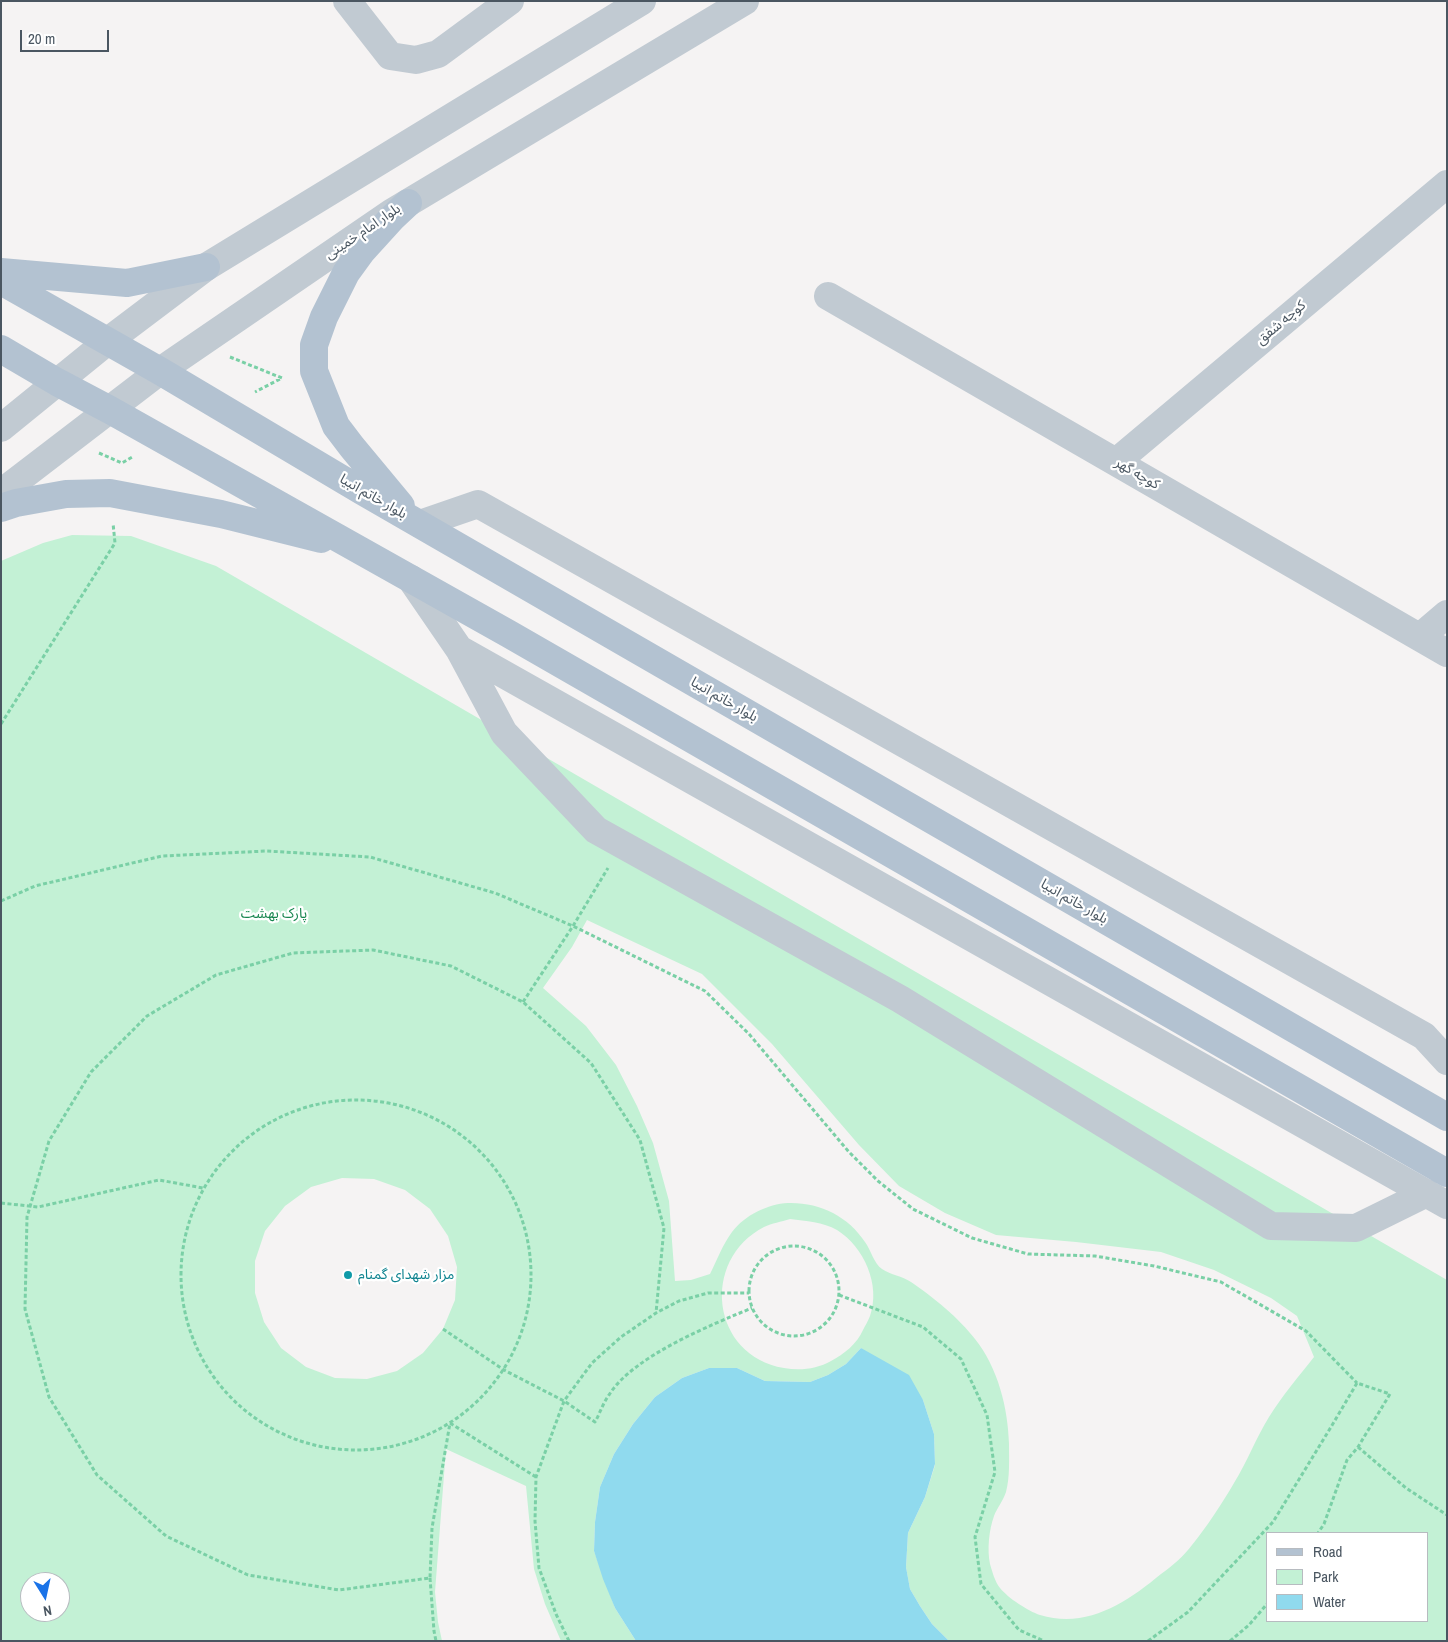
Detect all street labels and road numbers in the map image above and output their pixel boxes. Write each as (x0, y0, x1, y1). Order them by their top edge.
street label: بلوار امام خمینی (322, 201, 404, 263)
street label: کوچه شفق (1253, 297, 1309, 349)
street label: کوچه گهر (1112, 454, 1162, 494)
street label: بلوار خاتم انبیا (336, 471, 410, 523)
street label: بلوار خاتم انبیا (687, 674, 761, 726)
street label: بلوار خاتم انبیا (1037, 876, 1111, 928)

